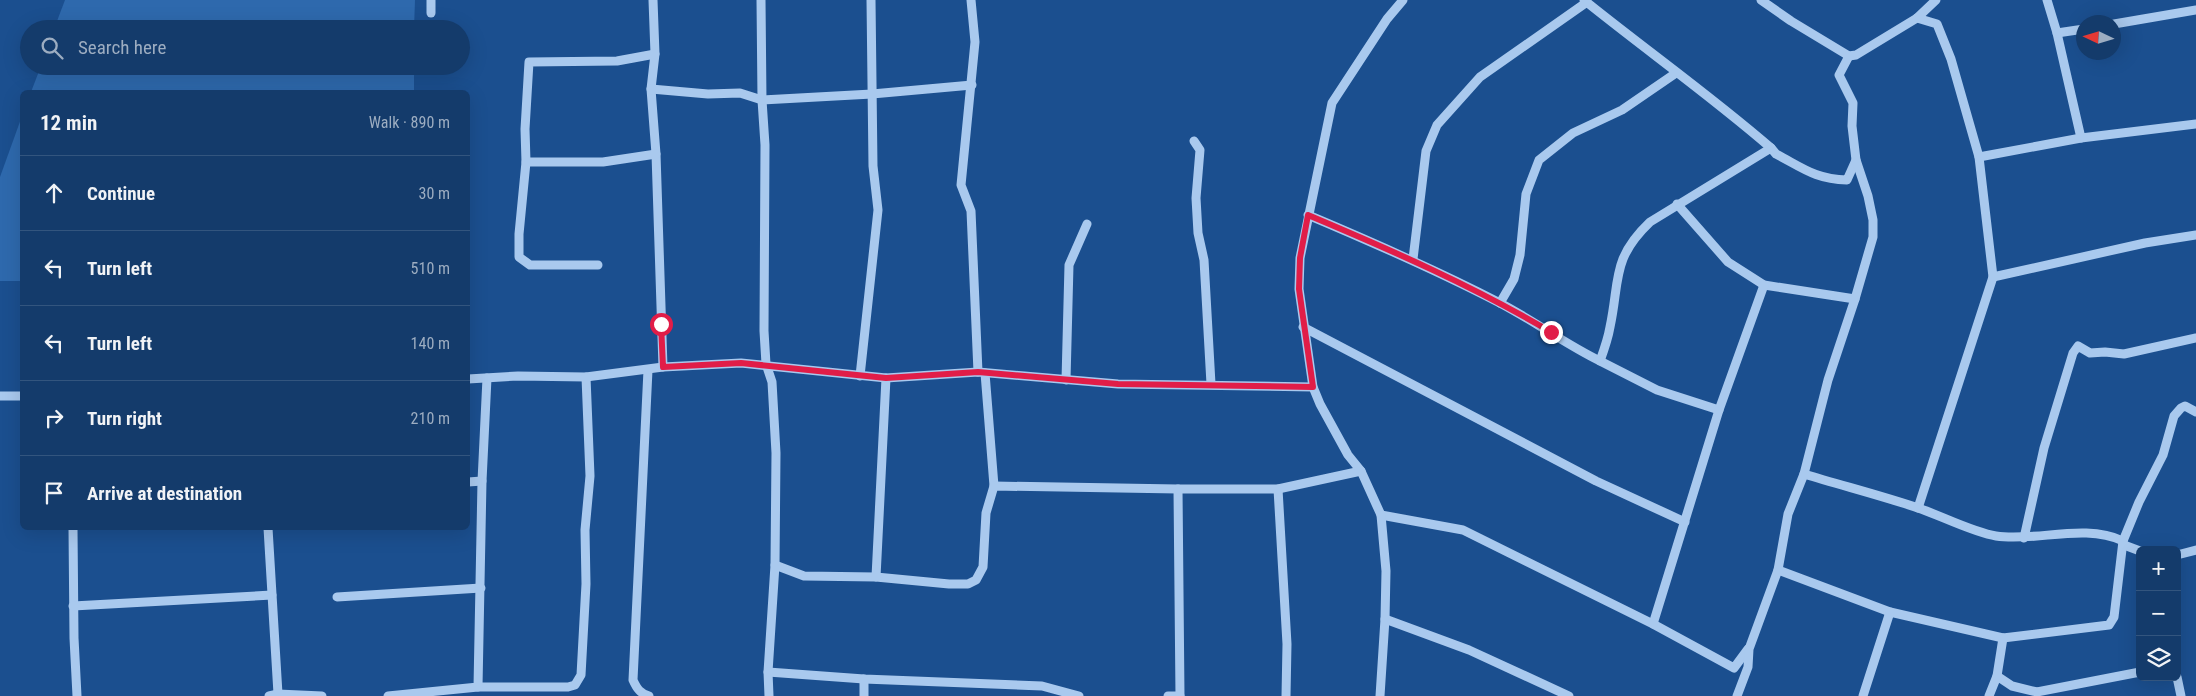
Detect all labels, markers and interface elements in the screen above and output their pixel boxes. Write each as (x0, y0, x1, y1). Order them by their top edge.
north arrow (2076, 15, 2121, 60)
search box (20, 20, 470, 75)
icon: search (38, 34, 66, 62)
text: Search here (78, 36, 166, 59)
text: 12 min (40, 111, 97, 135)
text: Walk · 890 m (369, 113, 450, 132)
icon: ahead (40, 179, 68, 207)
text: Continue (87, 182, 155, 205)
text: 30 m (418, 184, 450, 203)
icon: left (40, 254, 68, 282)
text: Turn left (87, 257, 152, 280)
text: 510 m (411, 259, 450, 278)
route start (650, 313, 673, 336)
route end (1540, 321, 1563, 344)
icon: left (40, 329, 68, 357)
text: Turn left (87, 332, 152, 355)
text: 140 m (411, 334, 450, 353)
icon: right (40, 404, 68, 432)
text: Turn right (87, 407, 162, 430)
text: 210 m (411, 409, 450, 428)
icon: arrive (40, 479, 68, 507)
text: Arrive at destination (87, 482, 242, 505)
map controls (2136, 546, 2181, 681)
button: + (2136, 546, 2181, 591)
button: − (2136, 591, 2181, 636)
button: layers (2136, 636, 2181, 681)

